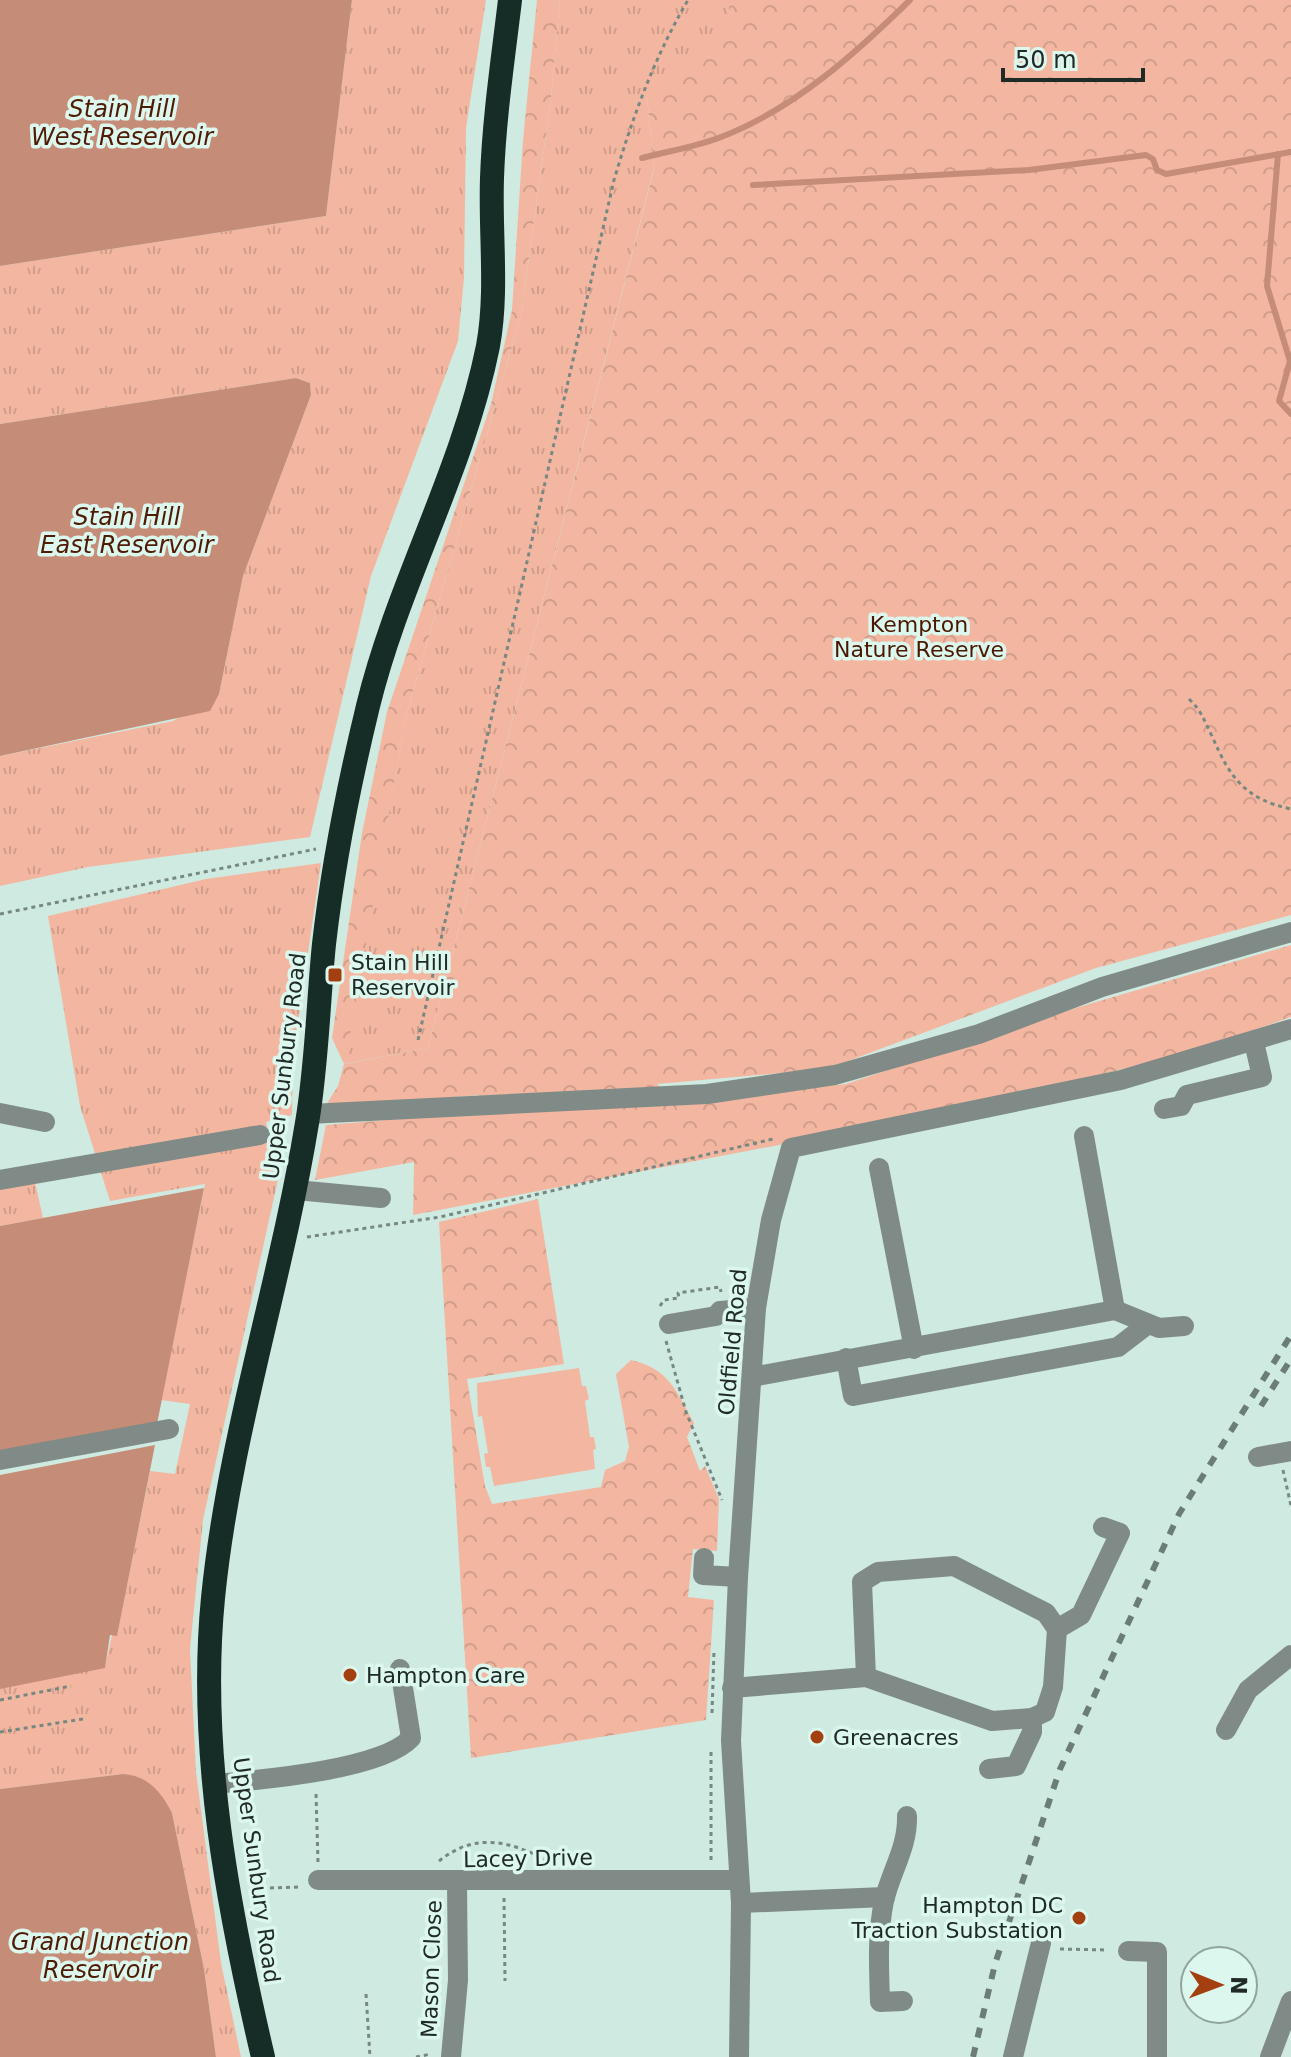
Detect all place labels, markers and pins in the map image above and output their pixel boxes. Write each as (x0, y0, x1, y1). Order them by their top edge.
place label: Stain Hill Reservoir (351, 950, 455, 1000)
marker: Stain Hill Reservoir (326, 966, 344, 984)
place label: Hampton Care (366, 1663, 525, 1688)
marker: Hampton Care (341, 1666, 359, 1684)
place label: Greenacres (833, 1725, 959, 1750)
marker: Greenacres (808, 1728, 826, 1746)
place label: Hampton DC Traction Substation (850, 1893, 1063, 1943)
marker: Hampton DC Traction Substation (1070, 1909, 1088, 1927)

